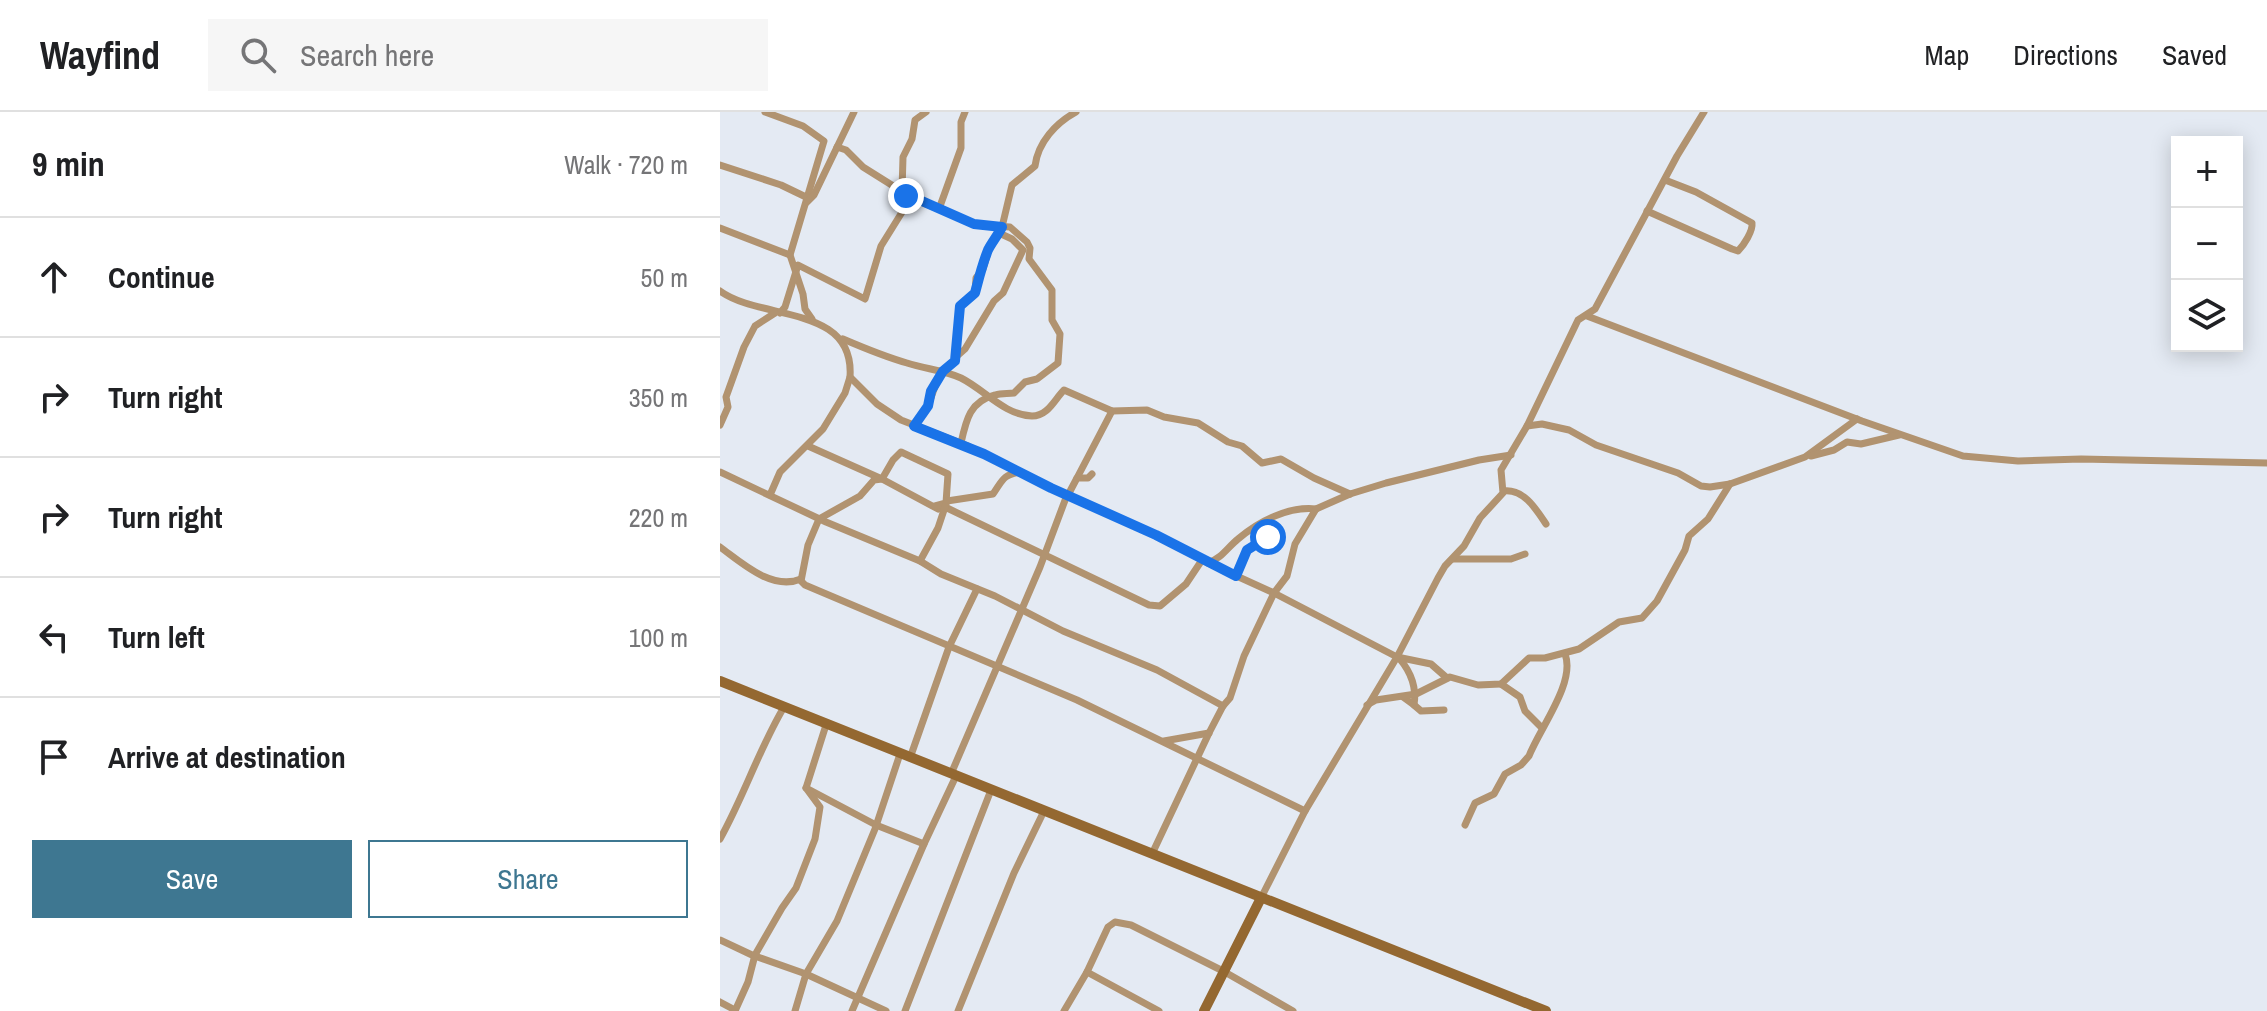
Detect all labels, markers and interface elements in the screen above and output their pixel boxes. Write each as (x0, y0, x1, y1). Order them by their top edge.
search box (208, 19, 768, 91)
text: Wayfind (40, 30, 160, 81)
icon: search (236, 33, 280, 77)
text: Search here (300, 35, 434, 75)
text: Map (1925, 36, 1969, 74)
text: Directions (2013, 36, 2118, 74)
text: Saved (2162, 36, 2227, 74)
map controls (2171, 136, 2243, 352)
button: + (2171, 136, 2243, 208)
text: 9 min (32, 141, 105, 187)
text: Walk · 720 m (564, 147, 688, 182)
route end (888, 178, 924, 214)
button: − (2171, 208, 2243, 280)
icon: ahead (32, 255, 76, 299)
text: Continue (108, 257, 215, 297)
text: 50 m (641, 260, 688, 295)
button: layers (2171, 280, 2243, 352)
icon: right (32, 375, 76, 419)
text: Turn right (108, 377, 222, 417)
text: 350 m (629, 380, 688, 415)
icon: right (32, 495, 76, 539)
text: Turn right (108, 497, 222, 537)
text: 220 m (629, 500, 688, 535)
route start (1250, 519, 1286, 555)
icon: left (32, 615, 76, 659)
text: Turn left (108, 617, 205, 657)
text: 100 m (629, 620, 688, 655)
icon: arrive (32, 735, 76, 779)
text: Arrive at destination (108, 737, 346, 777)
button: Save (32, 840, 352, 918)
button: Share (368, 840, 688, 918)

